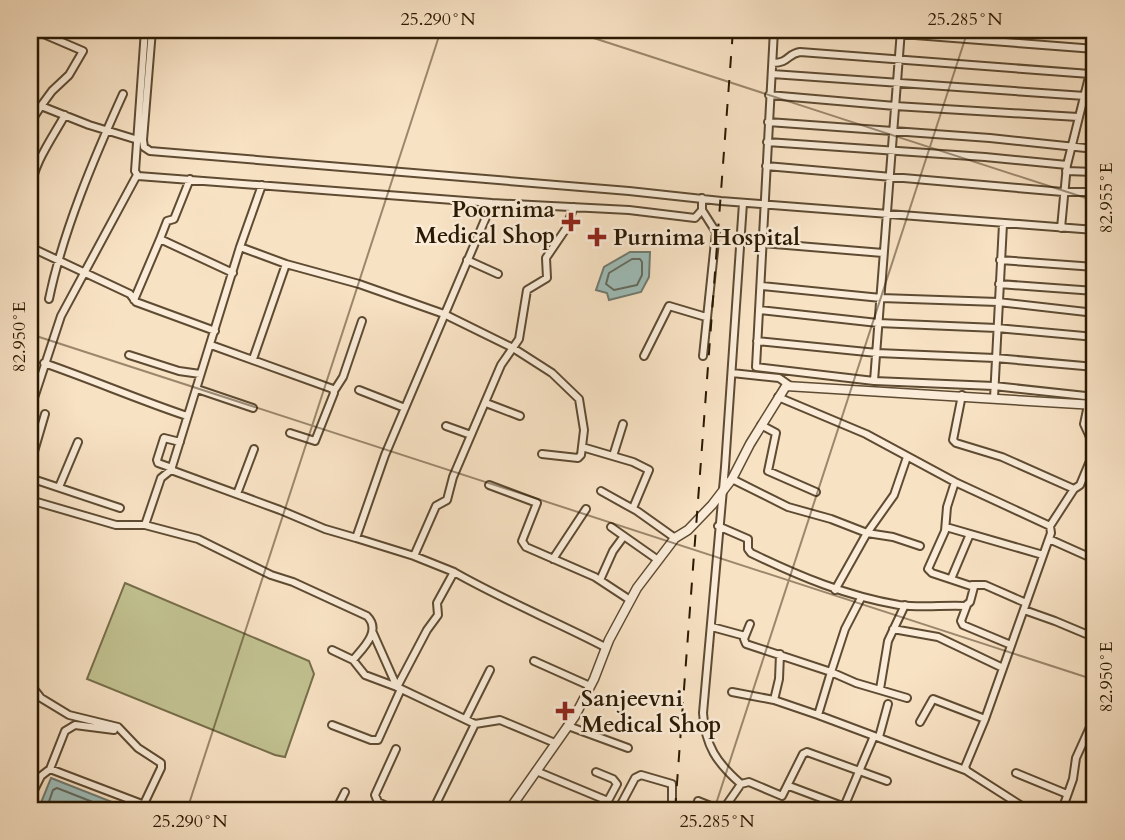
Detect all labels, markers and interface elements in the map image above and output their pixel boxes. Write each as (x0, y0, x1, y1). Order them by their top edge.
text: 25.290°N (400, 7, 476, 32)
text: 25.285°N (927, 7, 1003, 32)
text: 82.955°E (1094, 163, 1119, 234)
place label: Poornima Medical Shop (415, 194, 556, 251)
marker: Poornima Medical Shop (561, 212, 581, 232)
place label: Purnima Hospital (613, 222, 800, 253)
marker: Purnima Hospital (587, 227, 607, 247)
text: 82.950°E (7, 302, 32, 373)
text: 82.950°E (1094, 642, 1119, 713)
place label: Sanjeevni Medical Shop (581, 683, 721, 740)
marker: Sanjeevni Medical Shop (555, 701, 575, 721)
text: 25.290°N (152, 809, 228, 834)
text: 25.285°N (679, 809, 755, 834)

